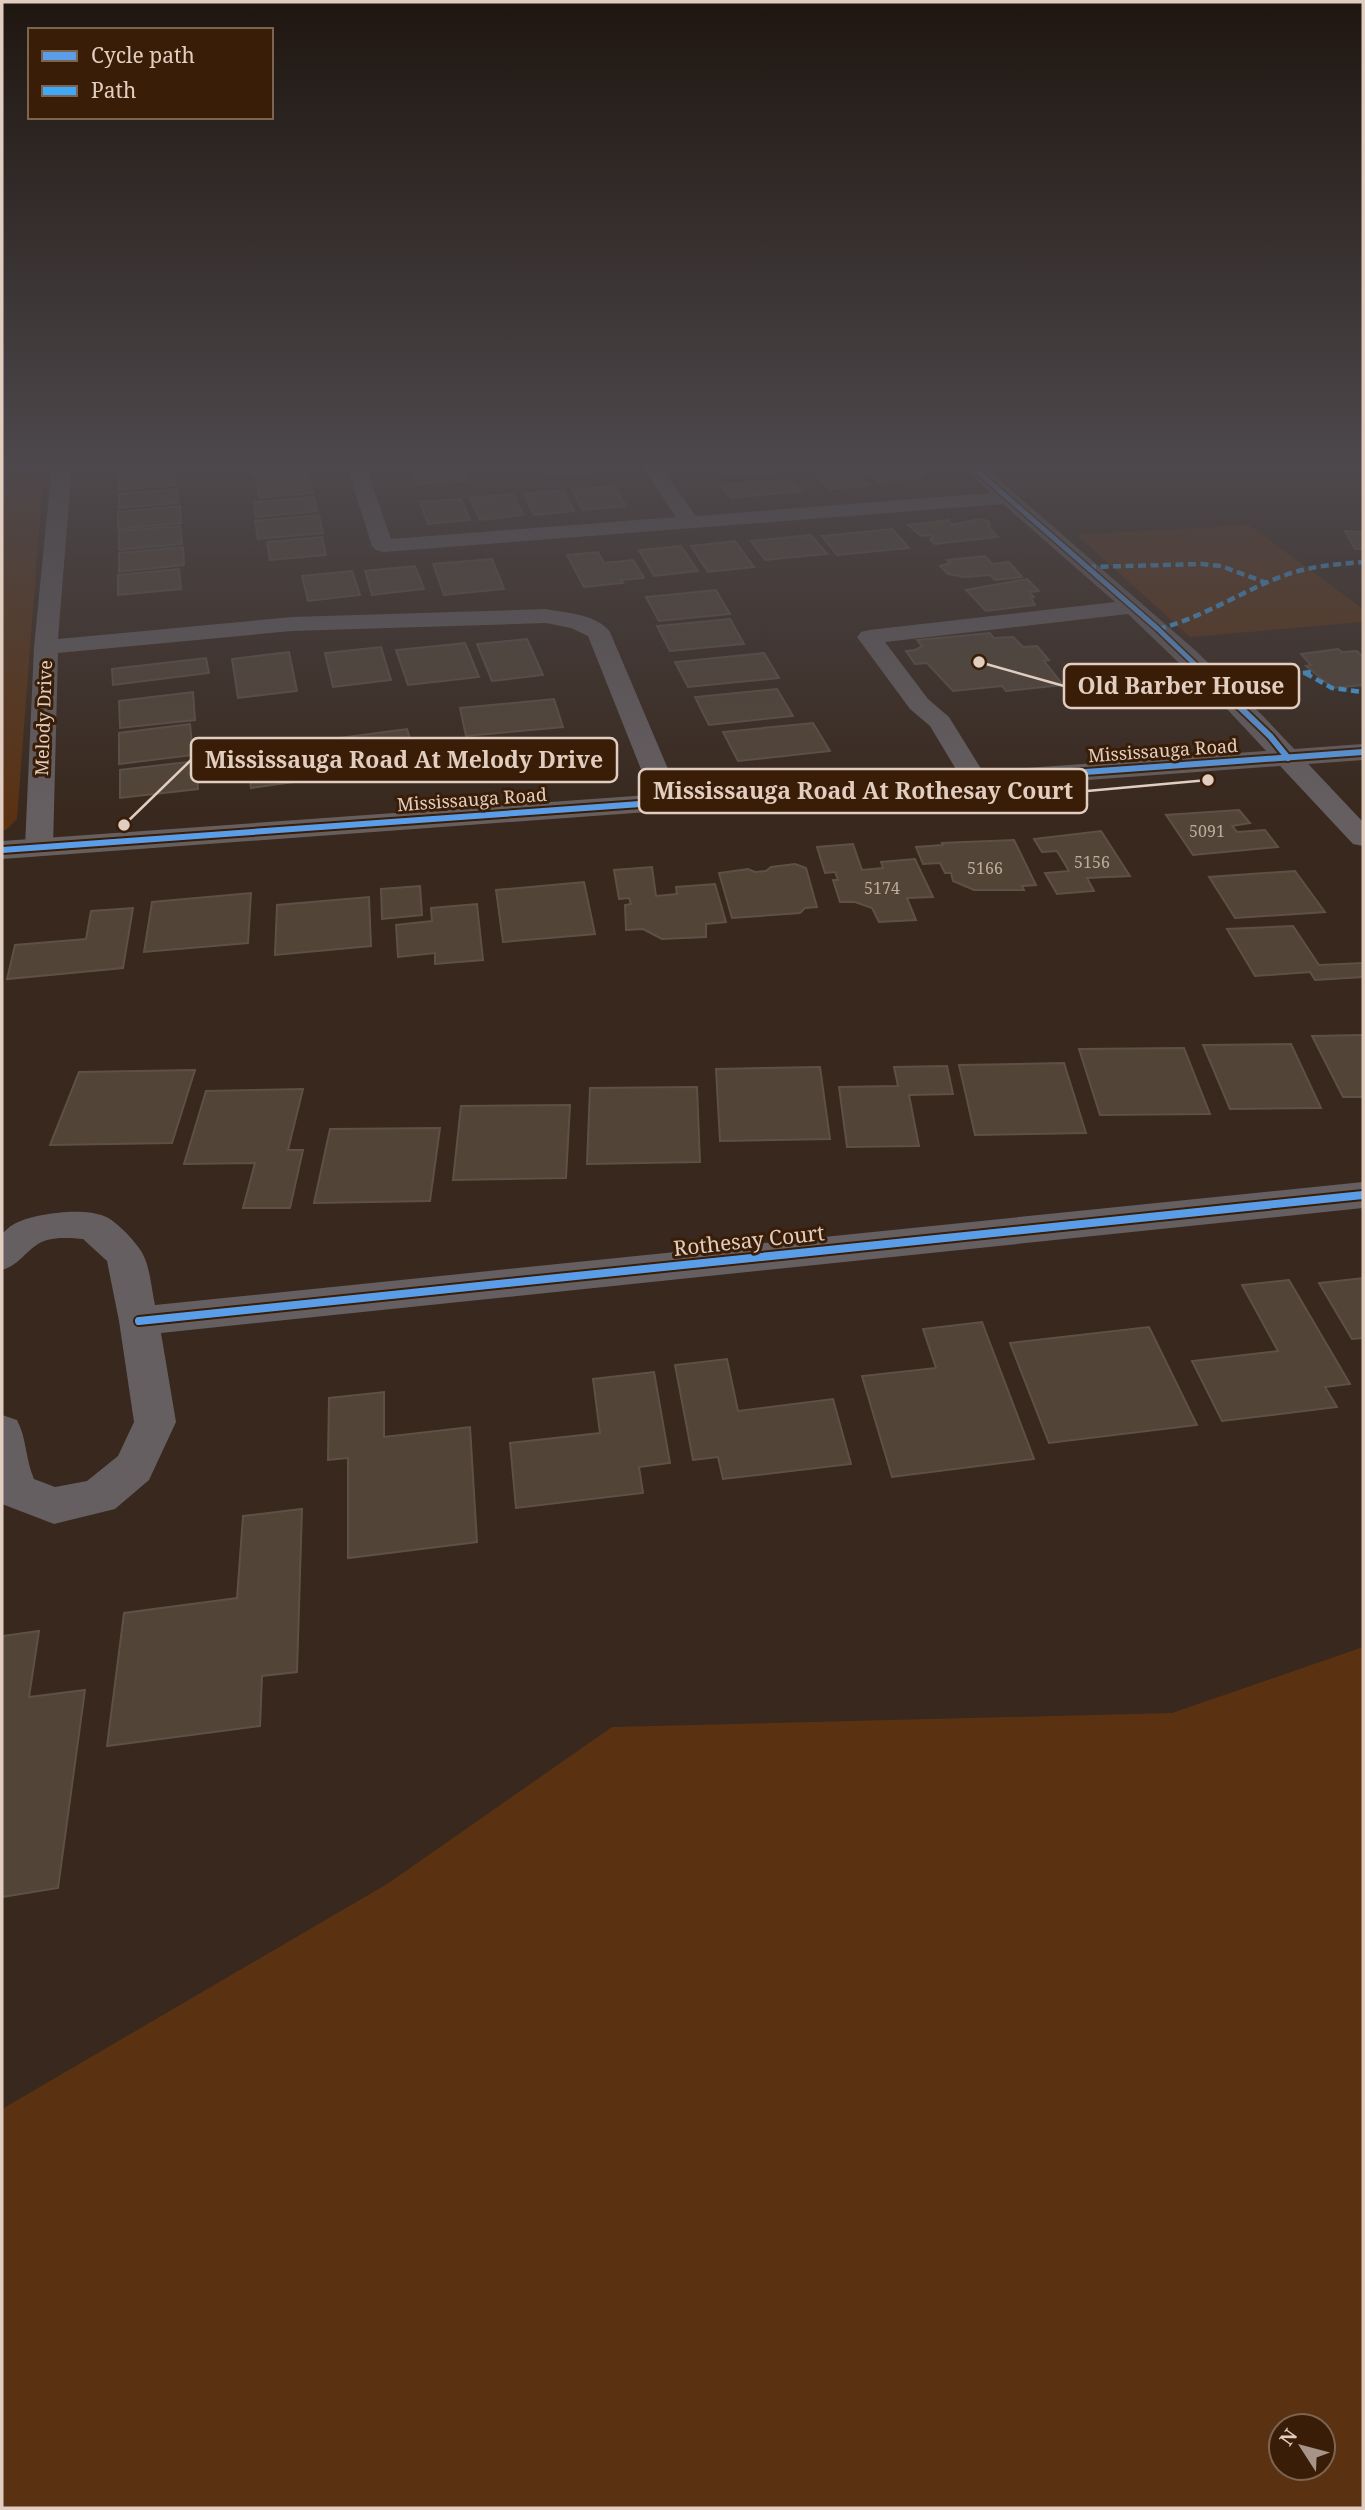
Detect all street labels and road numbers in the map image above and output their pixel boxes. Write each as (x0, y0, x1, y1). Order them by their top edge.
street label: Melody Drive (29, 660, 57, 776)
street label: Mississauga Road (1087, 733, 1239, 767)
street label: Mississauga Road (396, 782, 548, 816)
street label: Rothesay Court (672, 1218, 826, 1262)

